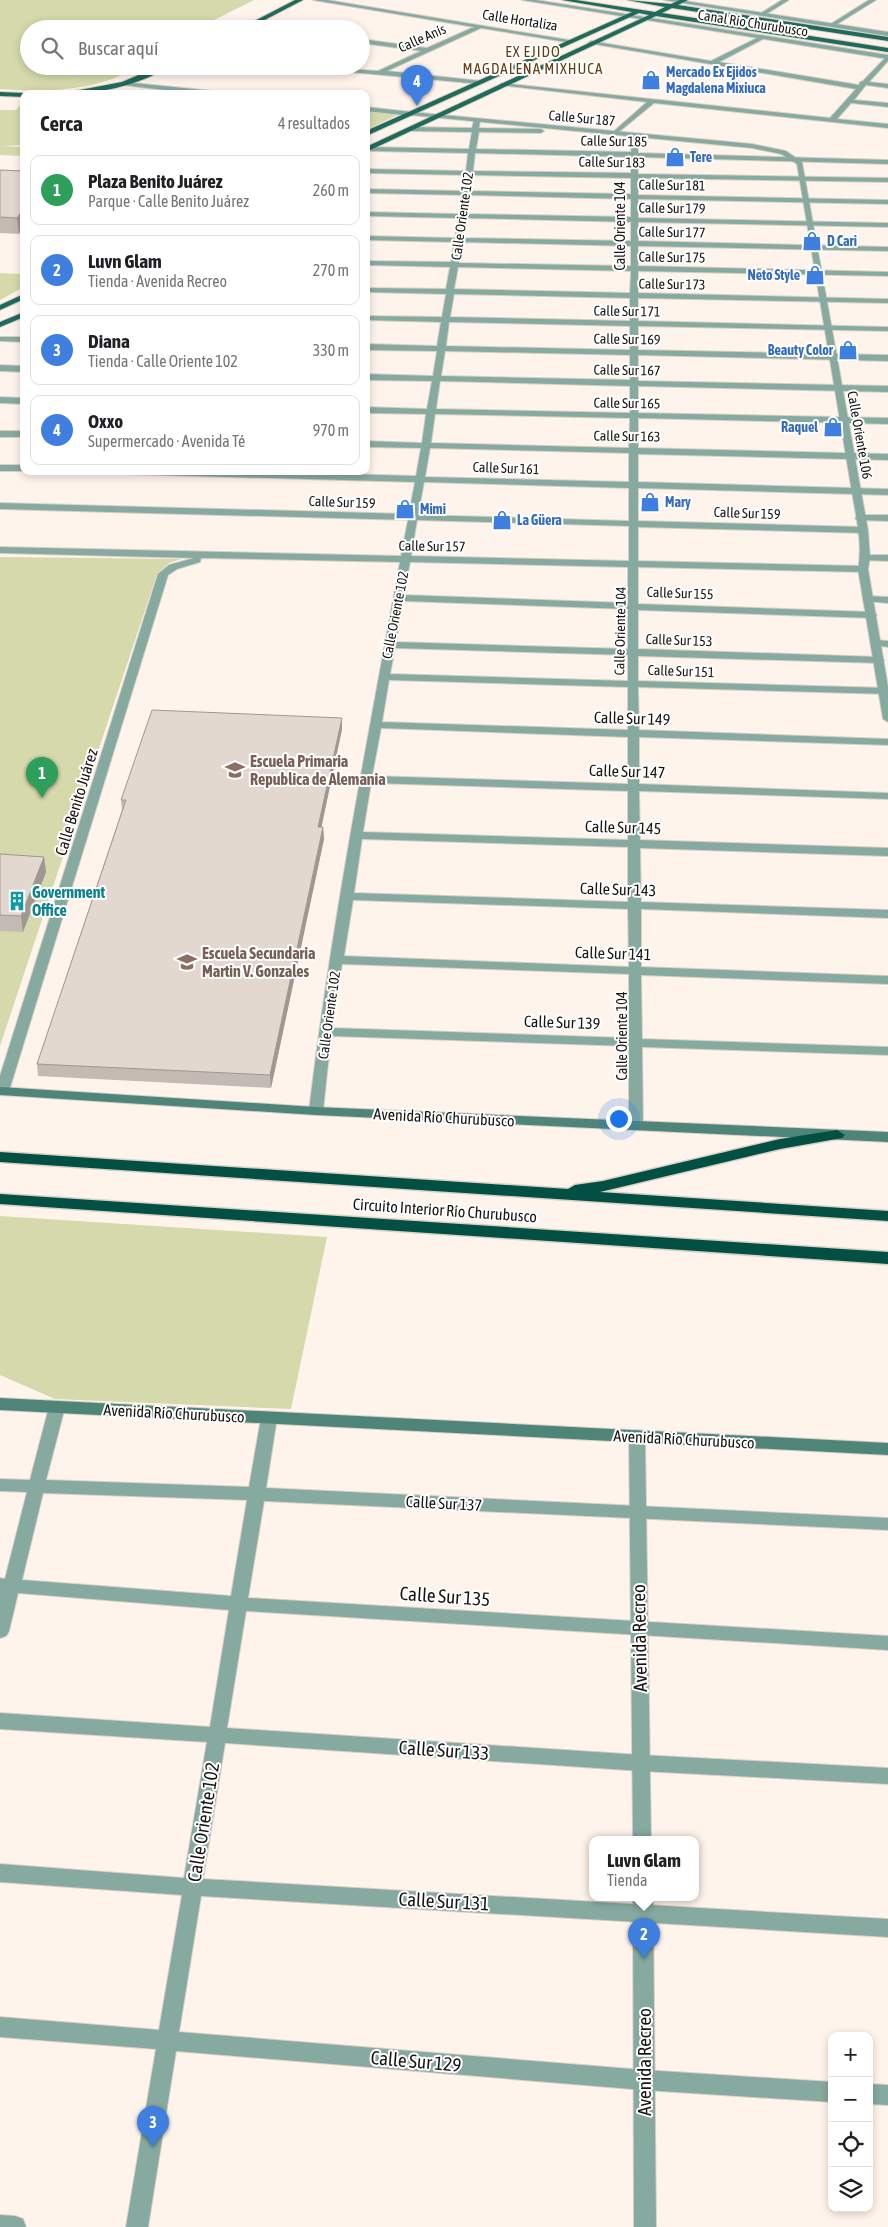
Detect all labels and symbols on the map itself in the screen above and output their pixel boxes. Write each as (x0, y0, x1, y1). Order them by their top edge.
street label: Calle Hortaliza (481, 6, 559, 34)
street label: Canal Río Churubusco (697, 6, 809, 40)
street label: Calle Anís (396, 20, 448, 56)
district label: EX EJIDO MAGDALENA MIXHUCA (463, 43, 603, 77)
place label: Mercado Ex Ejidos Magdalena Mixiuca (666, 64, 766, 96)
pin: 4 (401, 65, 433, 106)
shop icon: Mercado Ex Ejidos Magdalena Mixiuca (640, 69, 662, 91)
street label: Calle Sur 187 (548, 107, 616, 129)
street label: Calle Sur 185 (580, 132, 648, 150)
shop icon: Tere (664, 146, 686, 168)
place label: Tere (690, 149, 712, 165)
street label: Calle Sur 183 (578, 153, 646, 171)
street label: Calle Oriente 102 (448, 171, 476, 261)
street label: Calle Sur 181 (638, 176, 706, 194)
street label: Calle Oriente 104 (612, 181, 628, 270)
street label: Calle Sur 179 (638, 199, 706, 217)
street label: Calle Sur 177 (638, 223, 706, 241)
shop icon: D Cari (801, 230, 823, 252)
place label: D Cari (827, 233, 857, 249)
street label: Calle Sur 175 (638, 248, 706, 266)
shop icon: Neto Style (804, 264, 826, 286)
place label: Neto Style (747, 267, 800, 283)
street label: Calle Sur 173 (638, 275, 706, 293)
street label: Calle Sur 171 (593, 302, 661, 320)
street label: Calle Sur 169 (593, 330, 661, 348)
shop icon: Beauty Color (837, 339, 859, 361)
place label: Beauty Color (768, 342, 834, 358)
street label: Calle Sur 167 (593, 361, 661, 379)
street label: Calle Oriente 106 (844, 390, 876, 481)
street label: Calle Sur 165 (593, 394, 661, 412)
shop icon: Raquel (822, 416, 844, 438)
place label: Raquel (781, 419, 818, 435)
street label: Calle Sur 163 (593, 427, 661, 445)
street label: Calle Sur 161 (472, 459, 540, 477)
shop icon: Mary (639, 491, 661, 513)
street label: Calle Sur 159 (308, 493, 376, 511)
place label: Mary (665, 494, 691, 510)
shop icon: Mimi (394, 498, 416, 520)
place label: Mimi (420, 501, 446, 517)
street label: Calle Sur 159 (713, 504, 781, 522)
shop icon: La Güera (491, 509, 513, 531)
place label: La Güera (517, 512, 562, 528)
street label: Calle Sur 157 (398, 537, 466, 555)
street label: Calle Oriente 102 (379, 570, 411, 660)
street label: Calle Sur 155 (646, 584, 714, 602)
street label: Calle Oriente 104 (611, 586, 629, 676)
street label: Calle Sur 153 (645, 631, 713, 649)
street label: Calle Sur 151 (647, 662, 715, 680)
street label: Calle Sur 149 (594, 708, 670, 728)
street label: Calle Benito Juárez (51, 746, 101, 858)
place label: Escuela Primaria Republica de Alemania (250, 752, 386, 788)
pin: 1 (26, 757, 58, 798)
school or university icon: Escuela Primaria Republica de Alemania (224, 759, 246, 781)
street label: Calle Sur 147 (589, 761, 665, 781)
street label: Calle Sur 145 (585, 817, 661, 837)
street label: Calle Sur 143 (580, 879, 656, 899)
place label: Government Office (32, 883, 106, 919)
building icon: Government Office (6, 890, 28, 912)
street label: Calle Sur 141 (575, 943, 651, 963)
place label: Escuela Secundaria Martin V. Gonzales (202, 944, 315, 980)
school or university icon: Escuela Secundaria Martin V. Gonzales (176, 951, 198, 973)
street label: Calle Oriente 102 (315, 970, 343, 1060)
street label: Calle Oriente 104 (614, 991, 630, 1080)
street label: Calle Sur 139 (524, 1012, 600, 1032)
street label: Avenida Río Churubusco (373, 1104, 515, 1130)
your location (606, 1106, 632, 1132)
street label: Circuito Interior Río Churubusco (352, 1195, 538, 1225)
street label: Avenida Río Churubusco (103, 1400, 245, 1426)
street label: Avenida Río Churubusco (613, 1426, 755, 1452)
street label: Calle Sur 137 (405, 1492, 483, 1514)
street label: Calle Sur 135 (399, 1582, 491, 1610)
street label: Avenida Recreo (627, 1584, 651, 1692)
street label: Calle Sur 133 (398, 1736, 490, 1764)
street label: Calle Oriente 102 (183, 1761, 223, 1883)
street label: Calle Sur 131 (398, 1888, 490, 1914)
pin: 2 (628, 1918, 660, 1959)
street label: Avenida Recreo (633, 2008, 655, 2116)
street label: Calle Sur 129 (370, 2046, 462, 2076)
pin: 3 (137, 2106, 169, 2147)

